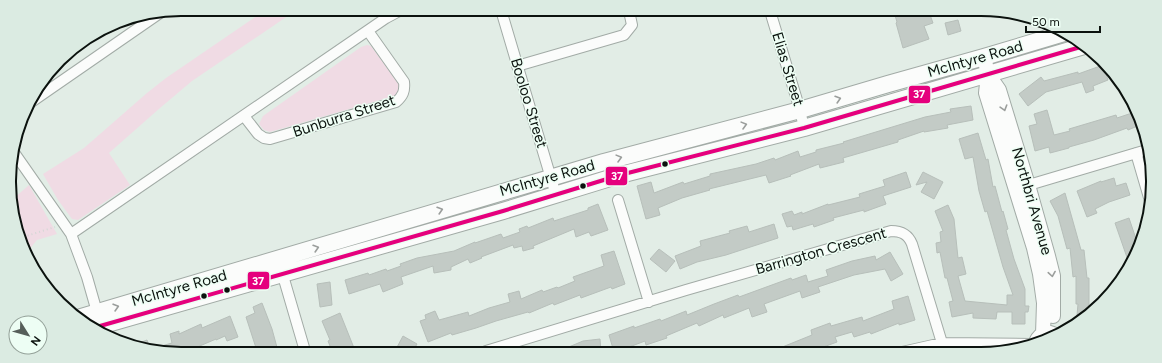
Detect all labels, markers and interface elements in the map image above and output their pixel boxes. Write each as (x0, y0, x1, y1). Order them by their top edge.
scale bar (1026, 8, 1100, 34)
text: 50 m (1032, 15, 1060, 29)
street label: Elias Street (768, 30, 808, 108)
street label: McIntyre Road (925, 37, 1025, 81)
street label: Booloo Street (507, 56, 551, 150)
line badge: 37 (908, 85, 931, 104)
text: 37 (913, 88, 925, 101)
street label: Bunburra Street (291, 91, 398, 141)
one-way arrow (834, 95, 841, 104)
one-way arrow (1000, 105, 1008, 112)
one-way arrow (741, 121, 747, 129)
street label: Northbri Avenue (1008, 145, 1056, 257)
one-way arrow (615, 154, 622, 163)
street label: McIntyre Road (497, 156, 597, 200)
unlabelled marker (660, 159, 670, 169)
line badge: 37 (605, 166, 628, 186)
text: 37 (611, 170, 623, 183)
unlabelled marker (578, 181, 588, 191)
one-way arrow (436, 206, 443, 215)
street label: Barrington Crescent (753, 224, 889, 278)
one-way arrow (312, 244, 319, 253)
street label: McIntyre Road (129, 266, 229, 310)
one-way arrow (1047, 270, 1056, 277)
line badge: 37 (247, 271, 270, 290)
text: 37 (252, 275, 264, 288)
unlabelled marker (222, 285, 232, 295)
unlabelled marker (199, 291, 209, 301)
one-way arrow (112, 303, 119, 312)
north arrow (8, 315, 48, 355)
text: N (28, 333, 43, 348)

